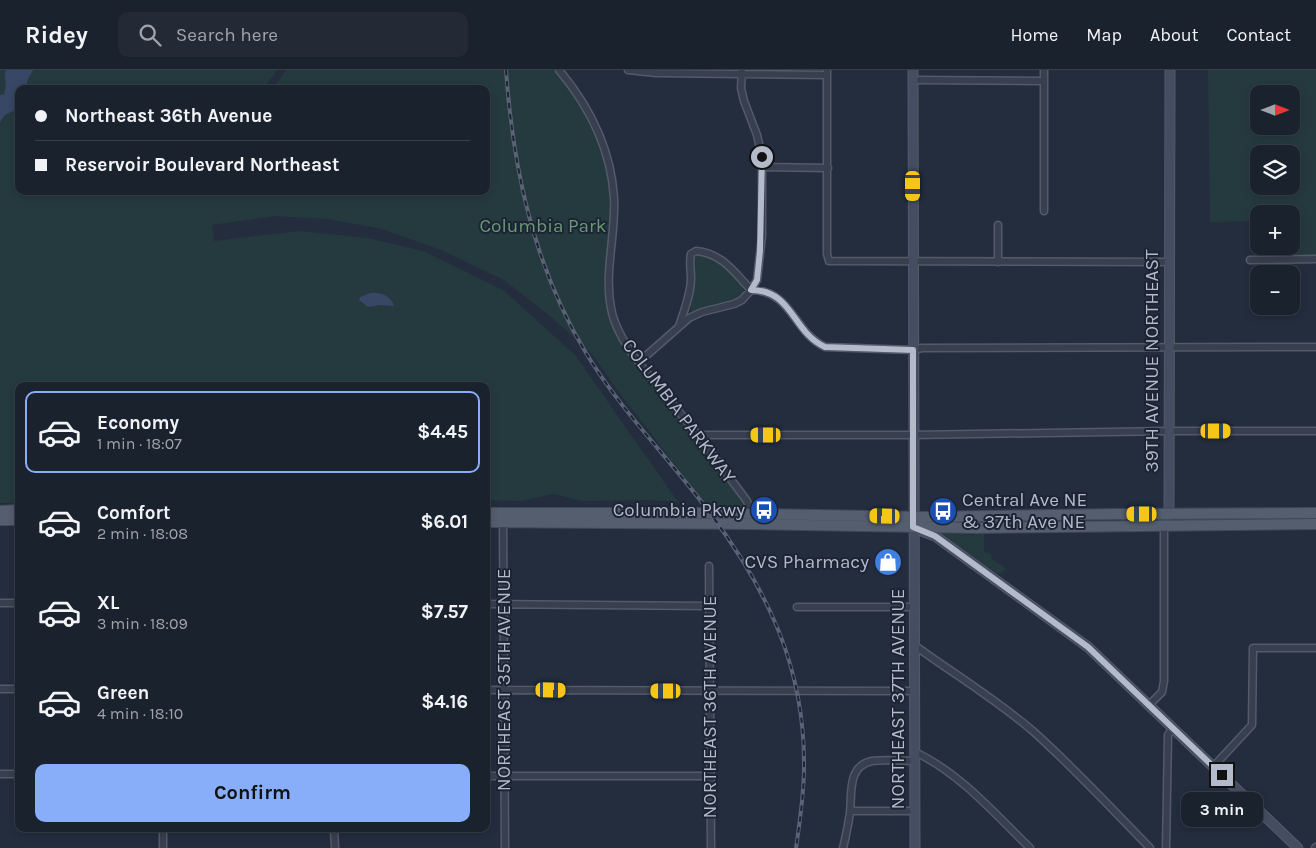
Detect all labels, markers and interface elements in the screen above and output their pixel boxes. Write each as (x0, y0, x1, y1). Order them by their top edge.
search box (118, 12, 468, 57)
text: Ridey (25, 21, 88, 49)
icon: search (136, 21, 164, 49)
text: Search here (176, 24, 278, 46)
text: Home (1010, 24, 1058, 46)
text: Map (1086, 24, 1122, 46)
text: About (1150, 24, 1199, 46)
text: Contact (1227, 24, 1291, 46)
north arrow (1250, 85, 1300, 135)
map controls (1250, 85, 1300, 315)
text: Northeast 36th Avenue (65, 105, 272, 127)
button: layers (1250, 145, 1300, 195)
route start (751, 146, 773, 168)
text: Reservoir Boulevard Northeast (65, 154, 340, 176)
car (905, 171, 920, 201)
button: + (1250, 205, 1300, 255)
park label: Columbia Park (479, 215, 607, 237)
street label: 39TH AVENUE NORTHEAST (1141, 249, 1163, 473)
button: − (1250, 265, 1300, 315)
street label: COLUMBIA PARKWAY (618, 335, 741, 488)
icon: car (37, 410, 82, 455)
text: Economy (97, 412, 179, 434)
text: $4.45 (417, 421, 468, 443)
car (1201, 424, 1231, 439)
car (751, 428, 781, 443)
text: 1 min · 18:07 (97, 434, 182, 453)
place label: Central Ave NE & 37th Ave NE (962, 489, 1087, 533)
bus stop icon: Columbia Pkwy (749, 495, 779, 525)
bus stop icon: Central Ave NE & 37th Ave NE (928, 496, 958, 526)
place label: Columbia Pkwy (613, 499, 745, 521)
icon: car (37, 500, 82, 545)
text: Comfort (97, 502, 171, 524)
car (1127, 507, 1157, 522)
car (869, 508, 900, 524)
text: $6.01 (420, 511, 468, 533)
text: 2 min · 18:08 (97, 524, 188, 543)
shop icon: CVS Pharmacy (873, 547, 903, 577)
place label: CVS Pharmacy (744, 551, 869, 573)
street label: NORTHEAST 35TH AVENUE (493, 569, 515, 791)
street label: NORTHEAST 37TH AVENUE (887, 589, 909, 809)
icon: car (37, 590, 82, 635)
text: XL (97, 592, 119, 614)
street label: NORTHEAST 36TH AVENUE (699, 596, 721, 818)
text: $7.57 (421, 601, 468, 623)
text: 3 min · 18:09 (97, 614, 188, 633)
icon: car (37, 680, 82, 725)
text: Green (97, 682, 149, 704)
car (535, 682, 566, 698)
car (651, 684, 681, 699)
text: $4.16 (421, 691, 468, 713)
text: 4 min · 18:10 (97, 704, 183, 723)
button: Confirm (35, 764, 470, 822)
route end (1211, 764, 1233, 786)
callout: 3 min (1181, 792, 1263, 828)
text: 3 min (1200, 800, 1244, 819)

